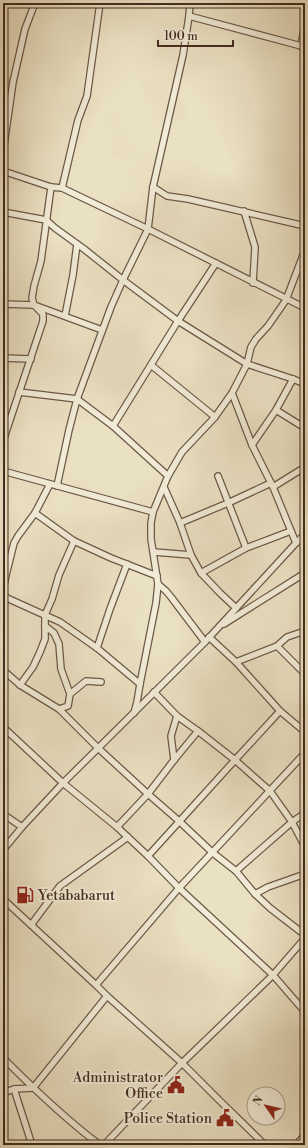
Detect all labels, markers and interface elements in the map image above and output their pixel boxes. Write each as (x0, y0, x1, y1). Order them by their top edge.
scale bar (158, 22, 233, 48)
text: 100 m (164, 29, 198, 44)
fuel station icon: Yetababarut (15, 885, 35, 905)
place label: Yetababarut (37, 887, 115, 905)
place label: Administrator Office (72, 1069, 163, 1103)
public building icon: Administrator Office (166, 1075, 186, 1095)
north arrow (246, 1086, 286, 1126)
text: N (250, 1093, 267, 1108)
public building icon: Police Station (215, 1108, 235, 1128)
place label: Police Station (124, 1110, 213, 1128)

